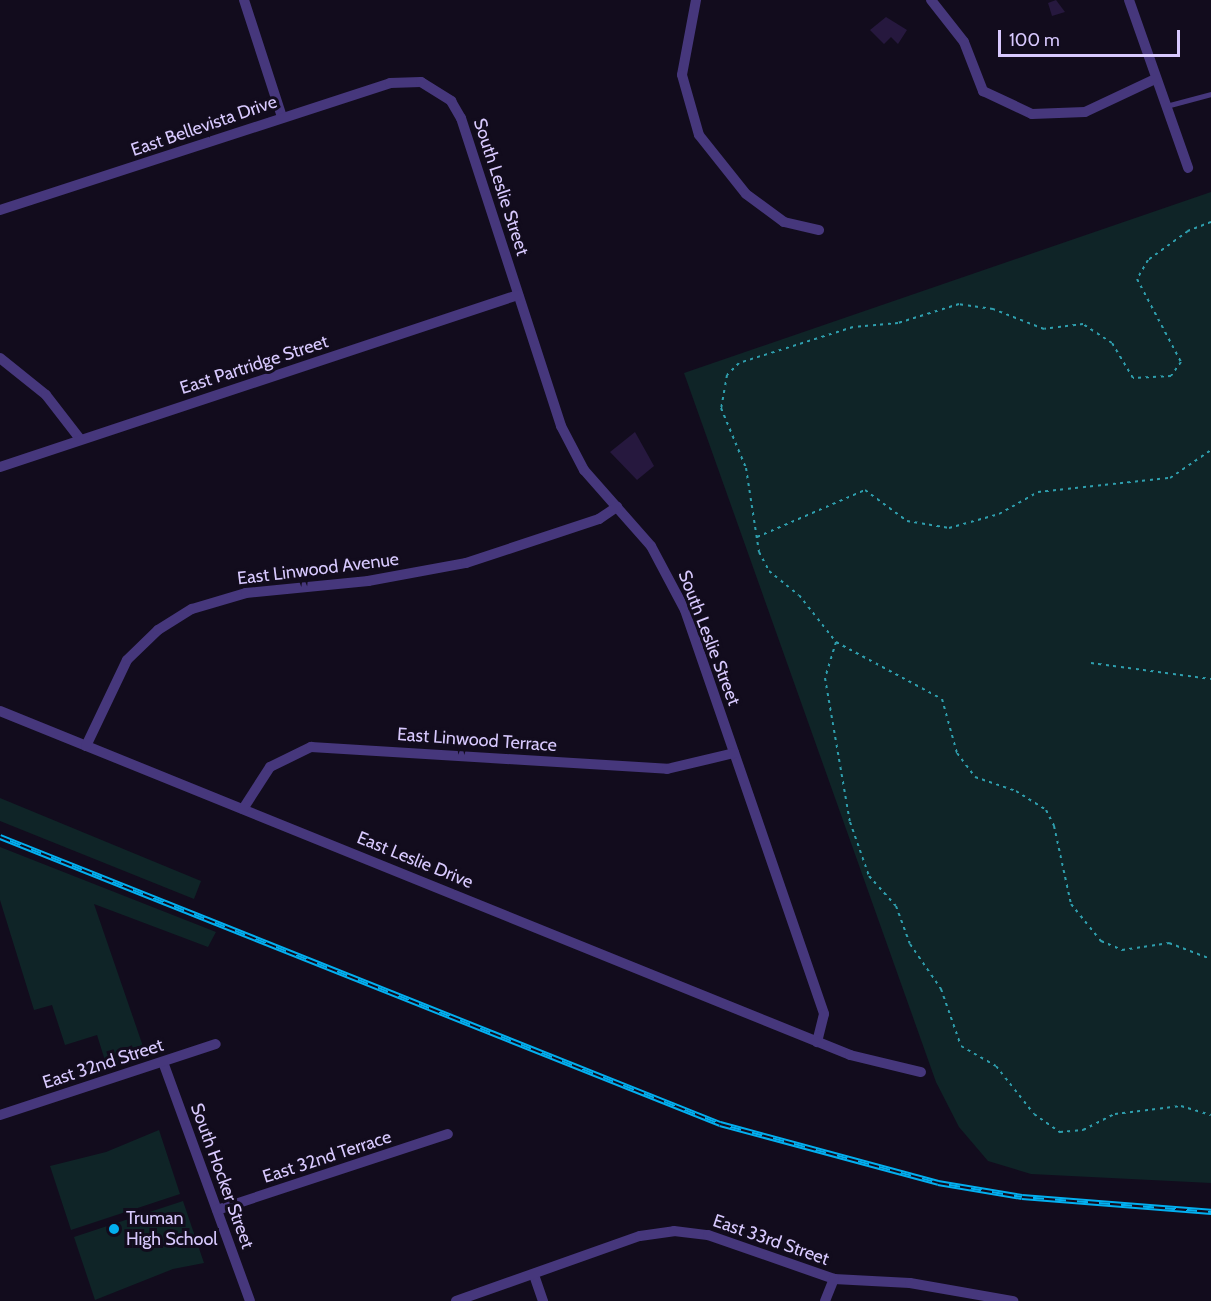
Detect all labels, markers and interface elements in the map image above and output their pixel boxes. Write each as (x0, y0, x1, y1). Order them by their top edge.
scale bar (1001, 18, 1182, 56)
text: 100 m (1009, 29, 1060, 51)
street label: East Bellevista Drive (128, 91, 280, 161)
street label: South Leslie Street (469, 116, 533, 258)
street label: East Partridge Street (177, 331, 331, 399)
street label: East Linwood Avenue (236, 548, 400, 590)
street label: South Leslie Street (673, 567, 745, 709)
street label: East Linwood Terrace (396, 724, 558, 756)
street label: East Leslie Drive (354, 827, 476, 893)
street label: East 32nd Street (40, 1034, 166, 1094)
street label: South Hocker Street (186, 1100, 258, 1252)
street label: East 32nd Terrace (260, 1126, 394, 1188)
place label: Truman High School (126, 1208, 218, 1250)
street label: East 33rd Street (710, 1210, 832, 1270)
marker: Truman High School (107, 1222, 121, 1236)

